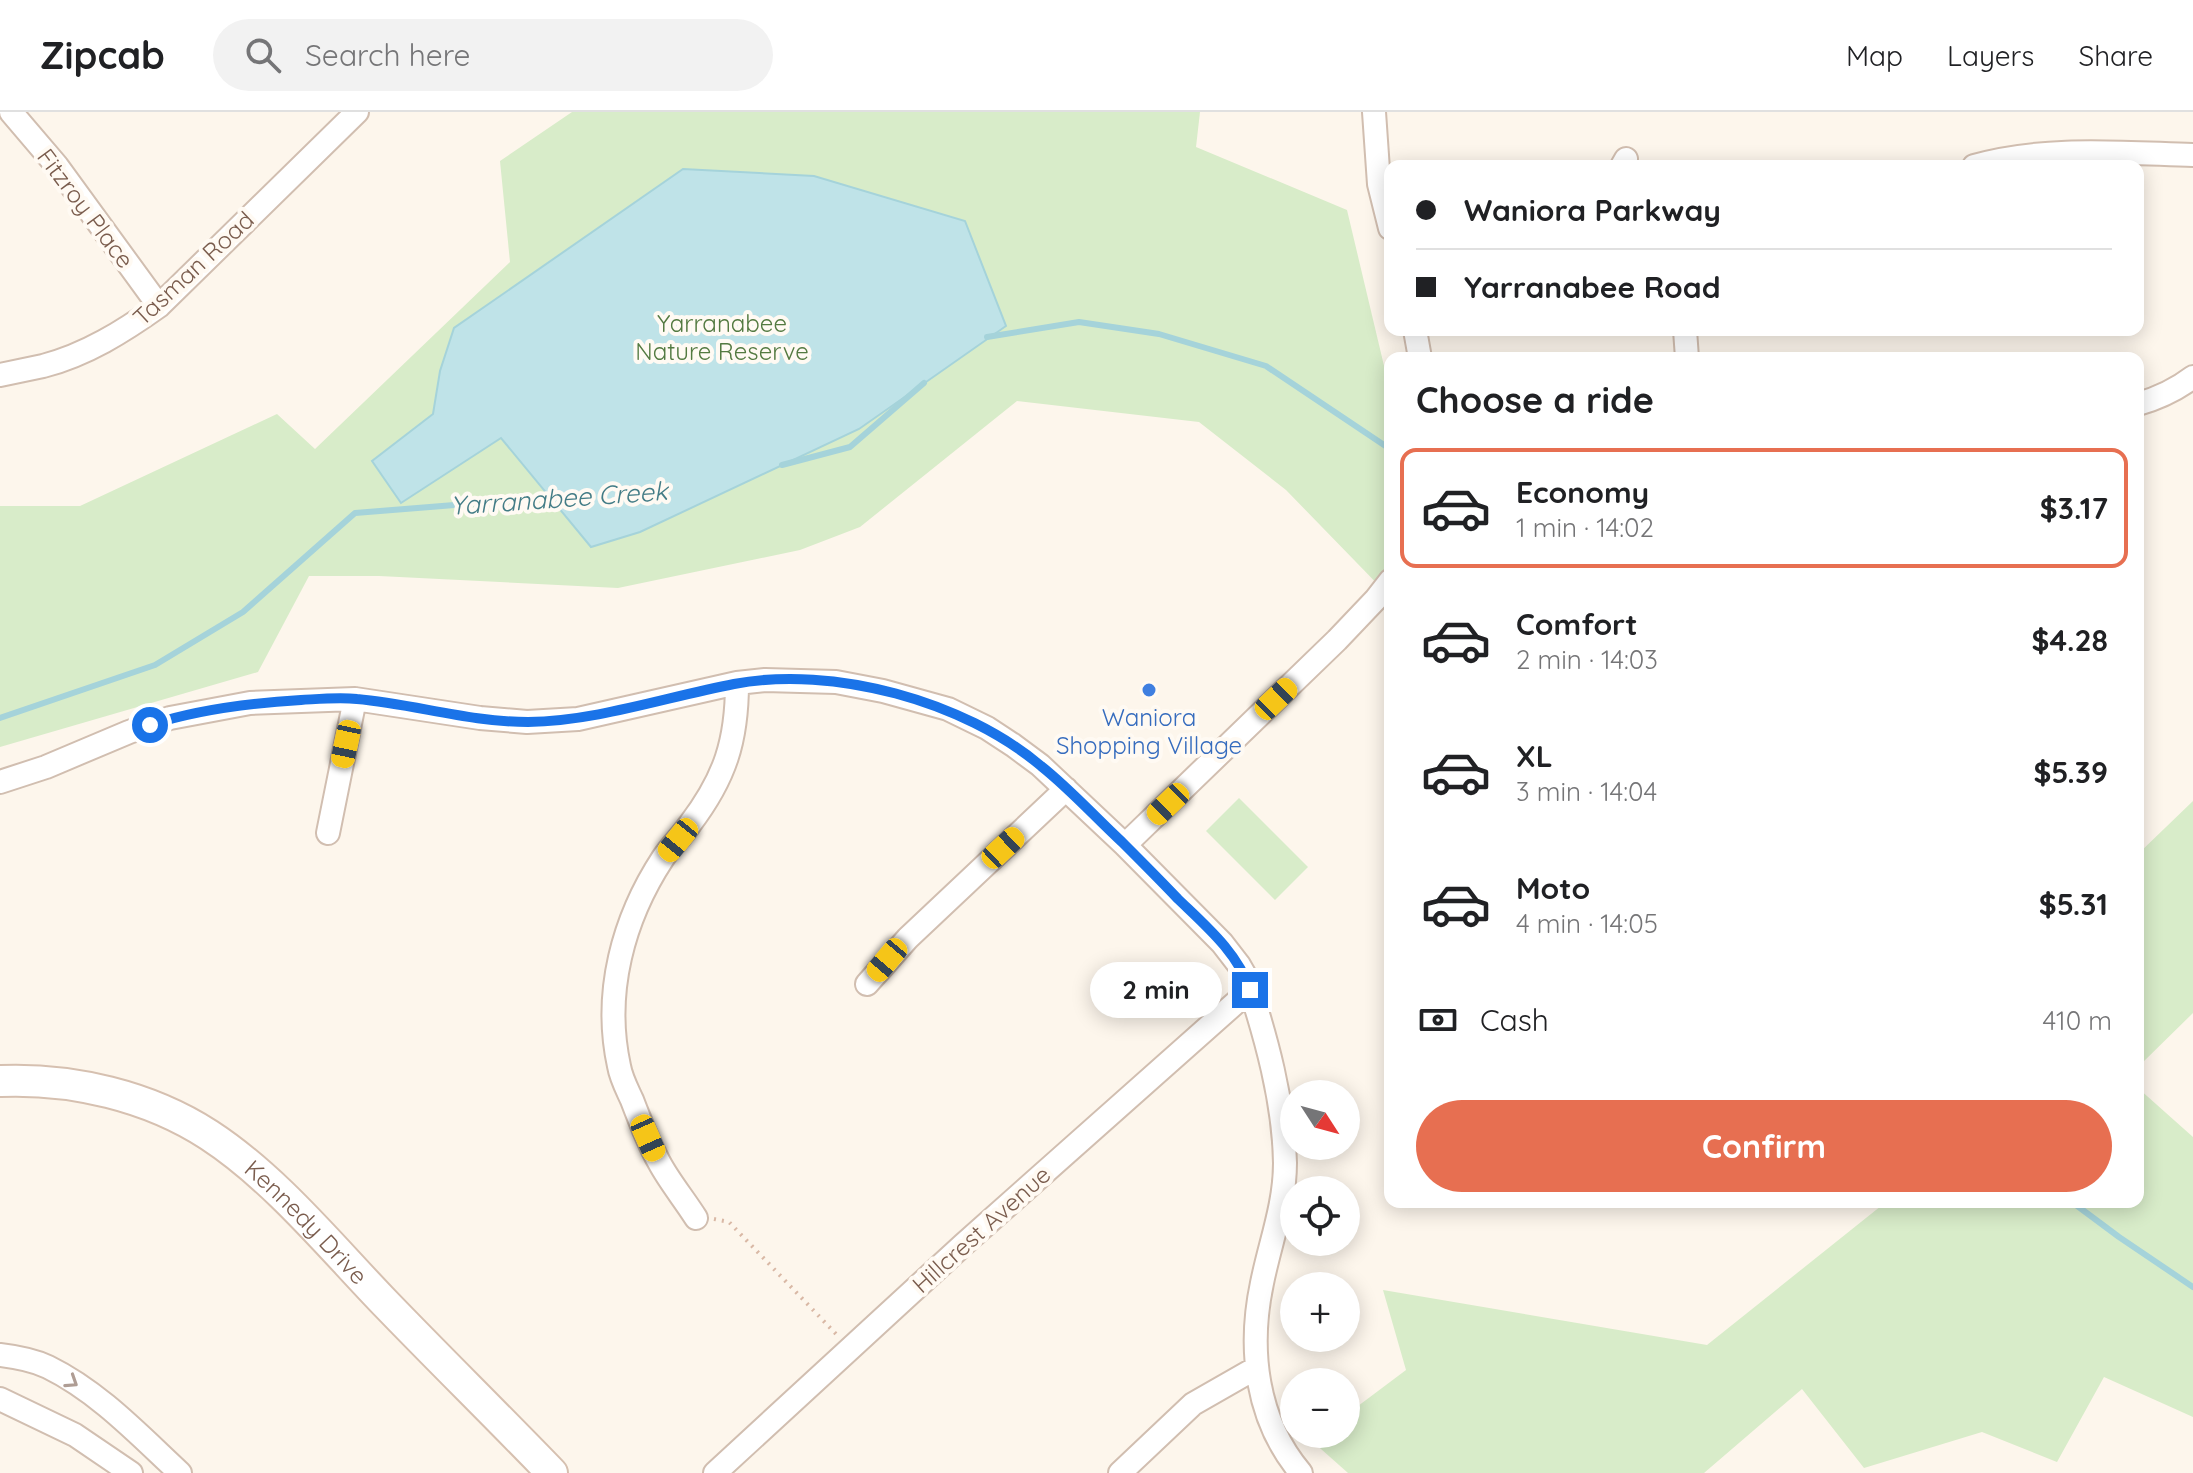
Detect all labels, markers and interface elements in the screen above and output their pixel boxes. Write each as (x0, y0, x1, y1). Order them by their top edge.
search box (213, 19, 773, 91)
text: Zipcab (40, 31, 165, 79)
icon: search (241, 33, 285, 77)
text: Search here (305, 36, 471, 74)
text: Map (1846, 38, 1903, 73)
text: Layers (1947, 38, 2034, 73)
text: Share (2078, 38, 2153, 73)
street label: Fitzroy Place (31, 142, 141, 274)
text: Waniora Parkway (1464, 191, 1721, 229)
street label: Tasman Road (126, 204, 260, 332)
text: Yarranabee Road (1464, 268, 1721, 306)
park label: Yarranabee Nature Reserve (635, 308, 809, 366)
text: Choose a ride (1416, 377, 1654, 422)
icon: car (1420, 472, 1492, 544)
text: Economy (1516, 473, 1649, 511)
water label: Yarranabee Creek (449, 474, 671, 522)
text: $3.17 (2040, 489, 2108, 527)
text: 1 min · 14:02 (1516, 511, 1654, 544)
icon: car (1420, 604, 1492, 676)
text: Comfort (1516, 605, 1637, 643)
text: $4.28 (2031, 621, 2108, 659)
text: 2 min · 14:03 (1516, 643, 1658, 676)
car (1250, 674, 1302, 724)
marker: Waniora Shopping Village (1140, 681, 1158, 699)
place label: Waniora Shopping Village (1056, 702, 1242, 760)
route start (132, 707, 168, 743)
car (329, 718, 363, 770)
icon: car (1420, 736, 1492, 808)
text: XL (1516, 737, 1553, 775)
text: $5.39 (2033, 753, 2108, 791)
text: 3 min · 14:04 (1516, 775, 1657, 808)
car (1142, 779, 1194, 829)
car (654, 814, 702, 866)
car (977, 823, 1029, 873)
icon: car (1420, 868, 1492, 940)
text: Moto (1516, 869, 1590, 907)
text: $5.31 (2039, 885, 2108, 923)
text: 4 min · 14:05 (1516, 907, 1658, 940)
car (862, 934, 912, 986)
callout: 2 min (1090, 962, 1222, 1018)
route end (1232, 972, 1268, 1008)
text: 2 min (1122, 973, 1190, 1006)
icon: cash (1416, 998, 1460, 1042)
text: Cash (1480, 1001, 1549, 1039)
text: 410 m (2043, 1004, 2112, 1037)
north arrow (1280, 1080, 1360, 1160)
map controls (1280, 1080, 1360, 1448)
button: Confirm (1416, 1100, 2112, 1192)
car (627, 1111, 669, 1165)
street label: Kennedy Drive (239, 1153, 374, 1290)
street label: Hillcrest Avenue (906, 1159, 1056, 1299)
button: locate (1280, 1176, 1360, 1256)
button: + (1280, 1272, 1360, 1352)
button: − (1280, 1368, 1360, 1448)
one-way arrow (63, 1372, 78, 1387)

